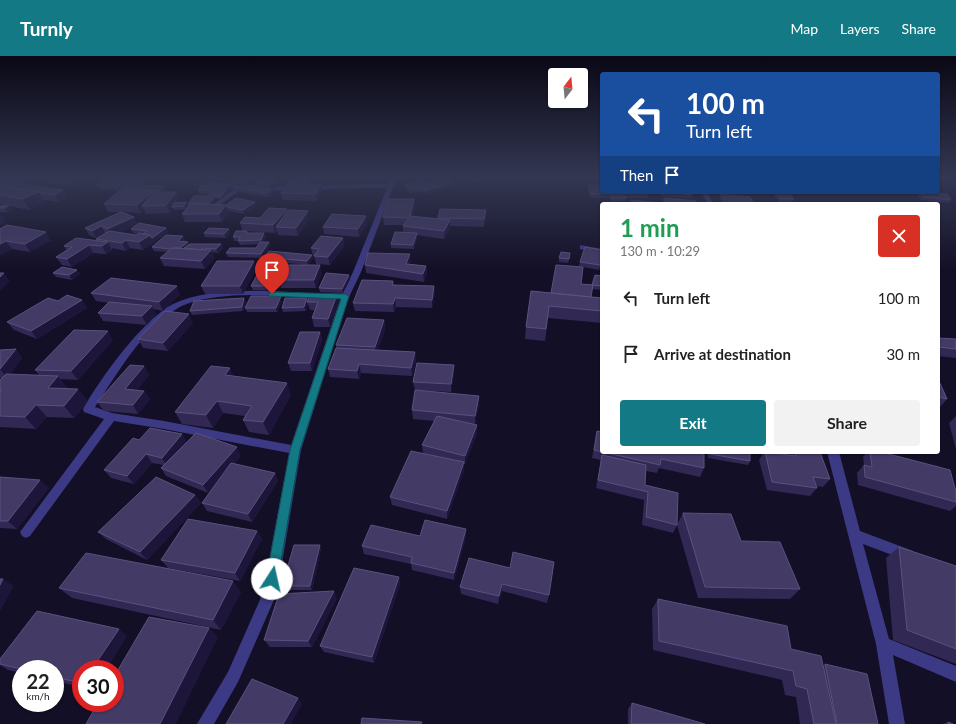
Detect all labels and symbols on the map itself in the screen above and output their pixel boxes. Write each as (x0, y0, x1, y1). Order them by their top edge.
north arrow (548, 68, 588, 108)
pin (255, 253, 289, 294)
position arrow (251, 558, 293, 600)
speed limit sign: 30 (72, 660, 124, 712)

